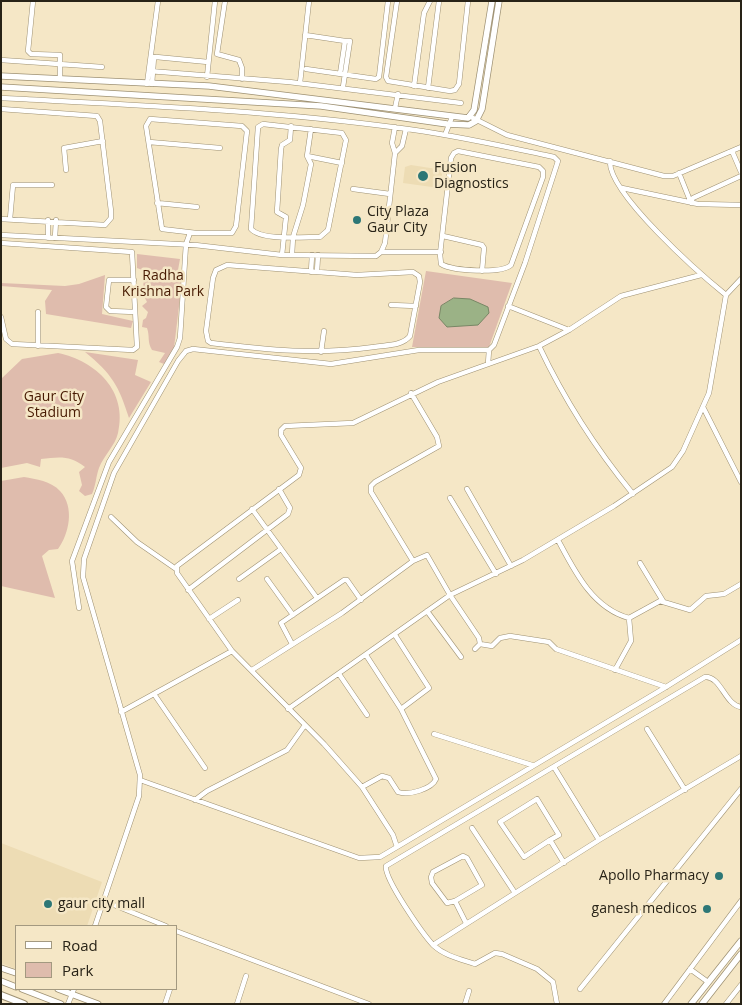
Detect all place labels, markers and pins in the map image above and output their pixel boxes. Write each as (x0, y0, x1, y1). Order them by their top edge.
place label: Fusion Diagnostics (434, 160, 509, 192)
marker: Fusion Diagnostics (416, 169, 430, 183)
place label: City Plaza Gaur City (367, 204, 429, 236)
marker: City Plaza Gaur City (351, 214, 363, 226)
place label: Apollo Pharmacy (599, 868, 709, 884)
marker: Apollo Pharmacy (713, 870, 725, 882)
place label: gaur city mall (58, 896, 145, 912)
marker: gaur city mall (42, 898, 54, 910)
place label: ganesh medicos (592, 901, 697, 917)
marker: ganesh medicos (701, 903, 713, 915)

